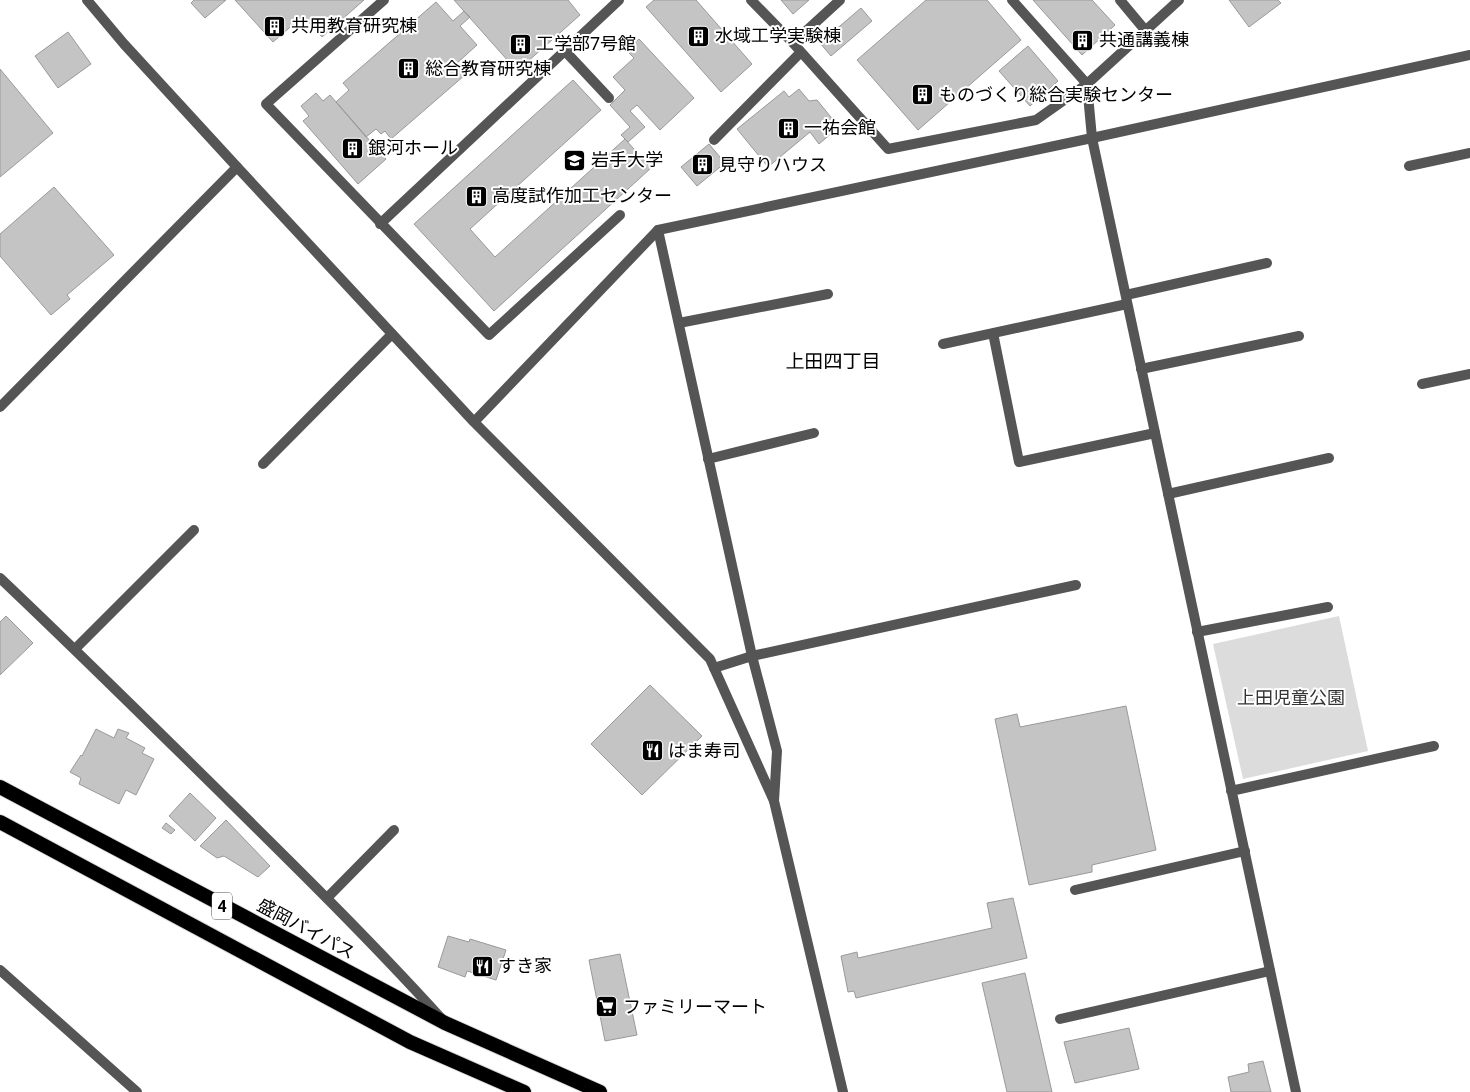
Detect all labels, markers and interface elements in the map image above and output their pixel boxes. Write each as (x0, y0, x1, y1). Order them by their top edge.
building icon: 共用教育研究棟 (263, 14, 287, 38)
place label: 共用教育研究棟 (291, 15, 417, 36)
building icon: 水域工学実験棟 (687, 24, 711, 48)
place label: 水域工学実験棟 (715, 25, 841, 46)
building icon: 共通講義棟 (1071, 28, 1095, 52)
place label: 共通講義棟 (1099, 29, 1189, 50)
building icon: 工学部7号館 (508, 32, 532, 56)
place label: 工学部7号館 (536, 33, 636, 54)
building icon: 総合教育研究棟 (397, 57, 421, 81)
place label: 総合教育研究棟 (425, 58, 551, 79)
building icon: ものづくり総合実験センター (911, 83, 935, 107)
place label: ものづくり総合実験センター (939, 84, 1173, 105)
building icon: 一祐会館 (776, 116, 800, 140)
place label: 一祐会館 (804, 117, 876, 138)
building icon: 銀河ホール (340, 136, 364, 160)
place label: 銀河ホール (368, 137, 458, 158)
school or university icon: 岩手大学 (563, 148, 587, 172)
place label: 岩手大学 (591, 149, 663, 170)
building icon: 見守りハウス (691, 153, 715, 177)
place label: 見守りハウス (719, 154, 827, 175)
building icon: 高度試作加工センター (464, 184, 488, 208)
place label: 高度試作加工センター (492, 185, 672, 206)
district label: 上田四丁目 (785, 350, 881, 373)
park label: 上田児童公園 (1237, 687, 1345, 708)
restaurant icon: はま寿司 (640, 739, 664, 763)
place label: はま寿司 (668, 740, 740, 761)
road number: 4 (212, 892, 232, 919)
street label: 盛岡バイパス (254, 894, 359, 963)
restaurant icon: すき家 (470, 954, 494, 978)
place label: すき家 (498, 955, 552, 976)
supermarket icon: ファミリーマート (595, 995, 619, 1019)
place label: ファミリーマート (623, 996, 767, 1017)

